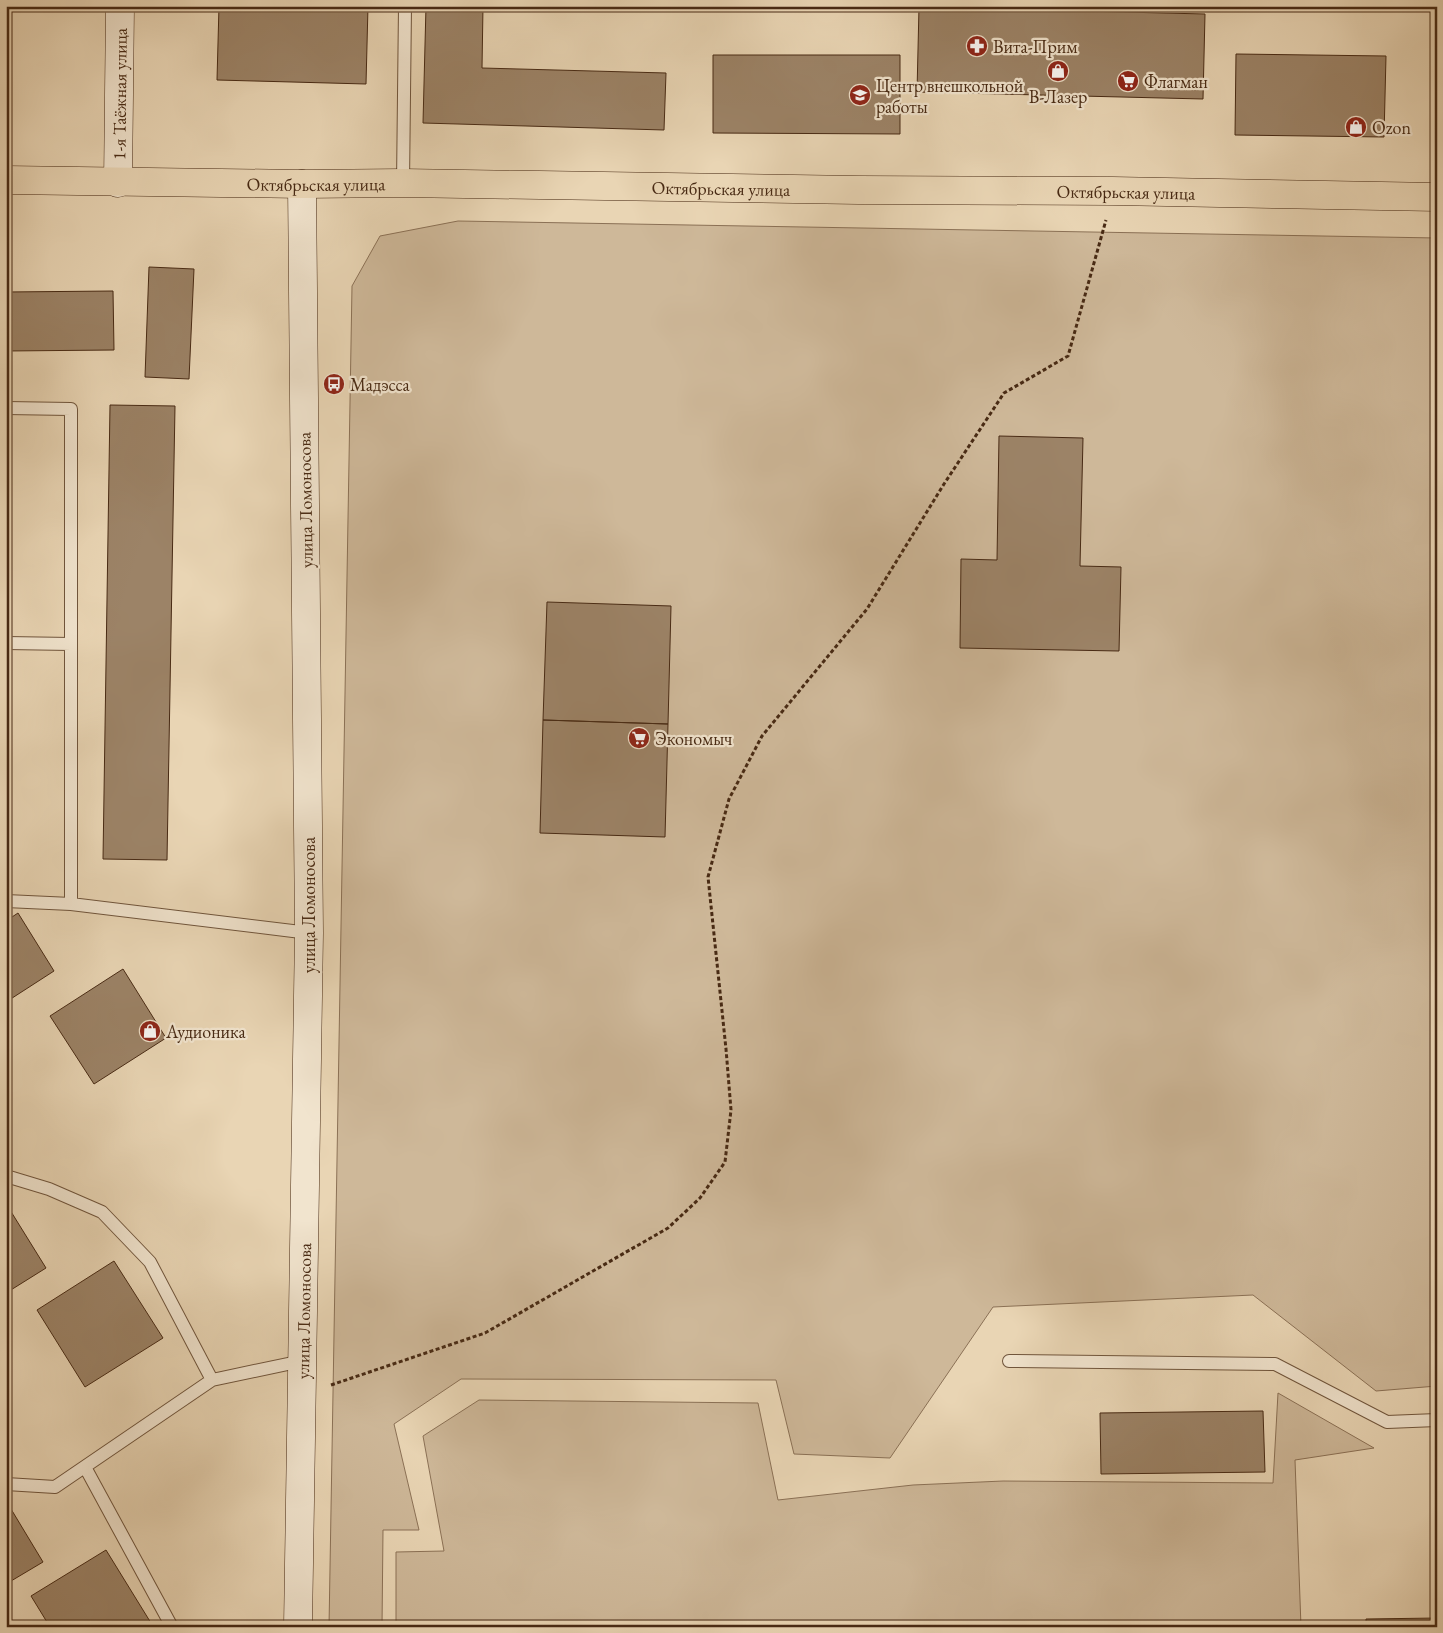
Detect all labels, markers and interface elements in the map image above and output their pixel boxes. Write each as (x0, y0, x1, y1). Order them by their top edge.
street label: 1-я Таёжная улица (107, 27, 131, 160)
pharmacy icon: Вита-Прим (965, 34, 989, 58)
place label: Вита-Прим (993, 35, 1078, 58)
shop icon: В-Лазер (1046, 59, 1070, 83)
supermarket icon: Флагман (1116, 69, 1140, 93)
place label: Флагман (1144, 70, 1208, 93)
place label: Центр внешкольной работы (876, 74, 1024, 118)
school or university icon: Центр внешкольной работы (848, 83, 872, 107)
place label: В-Лазер (1029, 85, 1087, 108)
shop icon: Ozon (1344, 115, 1368, 139)
place label: Ozon (1372, 116, 1411, 139)
street label: Октябрьская улица (246, 172, 386, 196)
street label: Октябрьская улица (651, 175, 791, 200)
street label: Октябрьская улица (1056, 179, 1196, 204)
bus stop icon: Мадэсса (322, 372, 346, 396)
place label: Мадэсса (350, 373, 411, 396)
street label: улица Ломоносова (292, 431, 318, 568)
supermarket icon: Экономыч (627, 726, 651, 750)
place label: Экономыч (655, 727, 732, 750)
street label: улица Ломоносова (297, 836, 320, 973)
shop icon: Аудионика (138, 1019, 162, 1043)
place label: Аудионика (165, 1020, 246, 1043)
street label: улица Ломоносова (290, 1242, 316, 1379)

